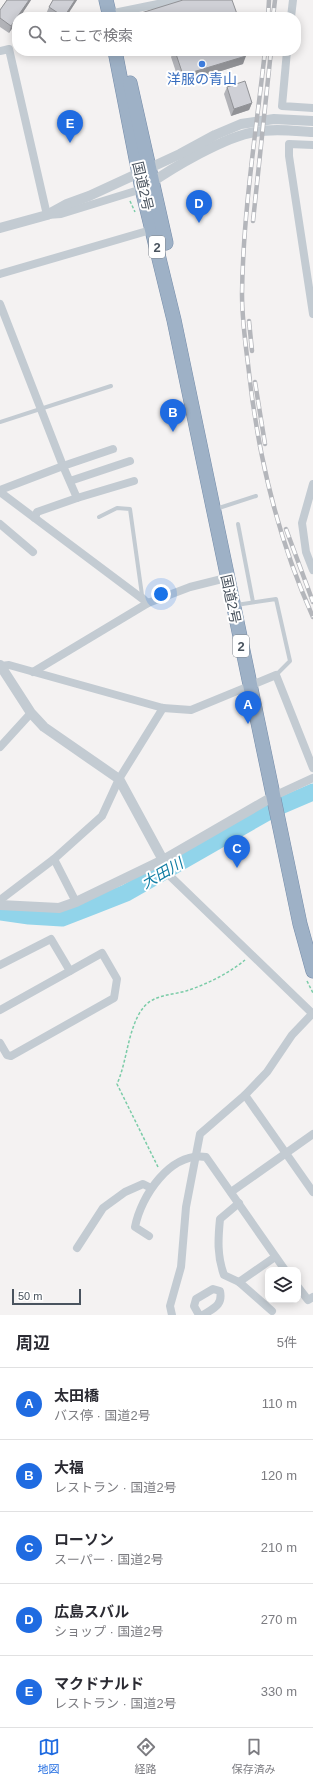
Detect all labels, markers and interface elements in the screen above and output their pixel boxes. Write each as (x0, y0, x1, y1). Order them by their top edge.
search box (12, 12, 301, 56)
icon: search (26, 23, 48, 45)
text: ここで検索 (58, 27, 133, 44)
marker: 洋服の青山 (197, 59, 207, 69)
place label: 洋服の青山 (167, 71, 237, 87)
pin: E (57, 110, 83, 143)
street label: 国道2号 (130, 160, 156, 212)
pin: D (186, 190, 212, 223)
road number: 2 (149, 236, 165, 258)
pin: B (160, 399, 186, 432)
street label: 国道2号 (218, 573, 244, 625)
your location (151, 584, 171, 604)
road number: 2 (233, 635, 249, 657)
pin: A (235, 691, 261, 724)
pin: C (224, 835, 250, 868)
water label: 大田川 (138, 853, 187, 892)
map controls (265, 1267, 301, 1303)
button: layers (265, 1267, 301, 1303)
scale bar (12, 1287, 81, 1306)
text: 50 m (18, 1290, 42, 1302)
text: 周辺 (16, 1334, 50, 1353)
text: 5件 (277, 1335, 297, 1350)
text: 太田橋 (54, 1387, 99, 1404)
text: A (24, 1396, 34, 1411)
text: 110 m (262, 1396, 297, 1411)
text: バス停 · 国道2号 (54, 1408, 151, 1423)
text: 大福 (54, 1459, 84, 1476)
text: B (24, 1468, 34, 1483)
text: 120 m (261, 1468, 297, 1483)
text: レストラン · 国道2号 (54, 1480, 177, 1495)
text: ローソン (54, 1531, 114, 1548)
text: C (24, 1540, 34, 1555)
text: 210 m (261, 1540, 297, 1555)
text: スーパー · 国道2号 (54, 1552, 164, 1567)
text: 広島スバル (54, 1603, 129, 1620)
text: D (24, 1612, 34, 1627)
text: 270 m (261, 1612, 297, 1627)
text: ショップ · 国道2号 (54, 1624, 164, 1639)
text: マクドナルド (54, 1675, 144, 1692)
text: E (25, 1684, 33, 1699)
text: 330 m (261, 1684, 297, 1699)
text: レストラン · 国道2号 (54, 1696, 177, 1711)
tab: 地図 (38, 1736, 60, 1776)
tab: 経路 (135, 1736, 157, 1776)
tab: 保存済み (232, 1736, 276, 1776)

